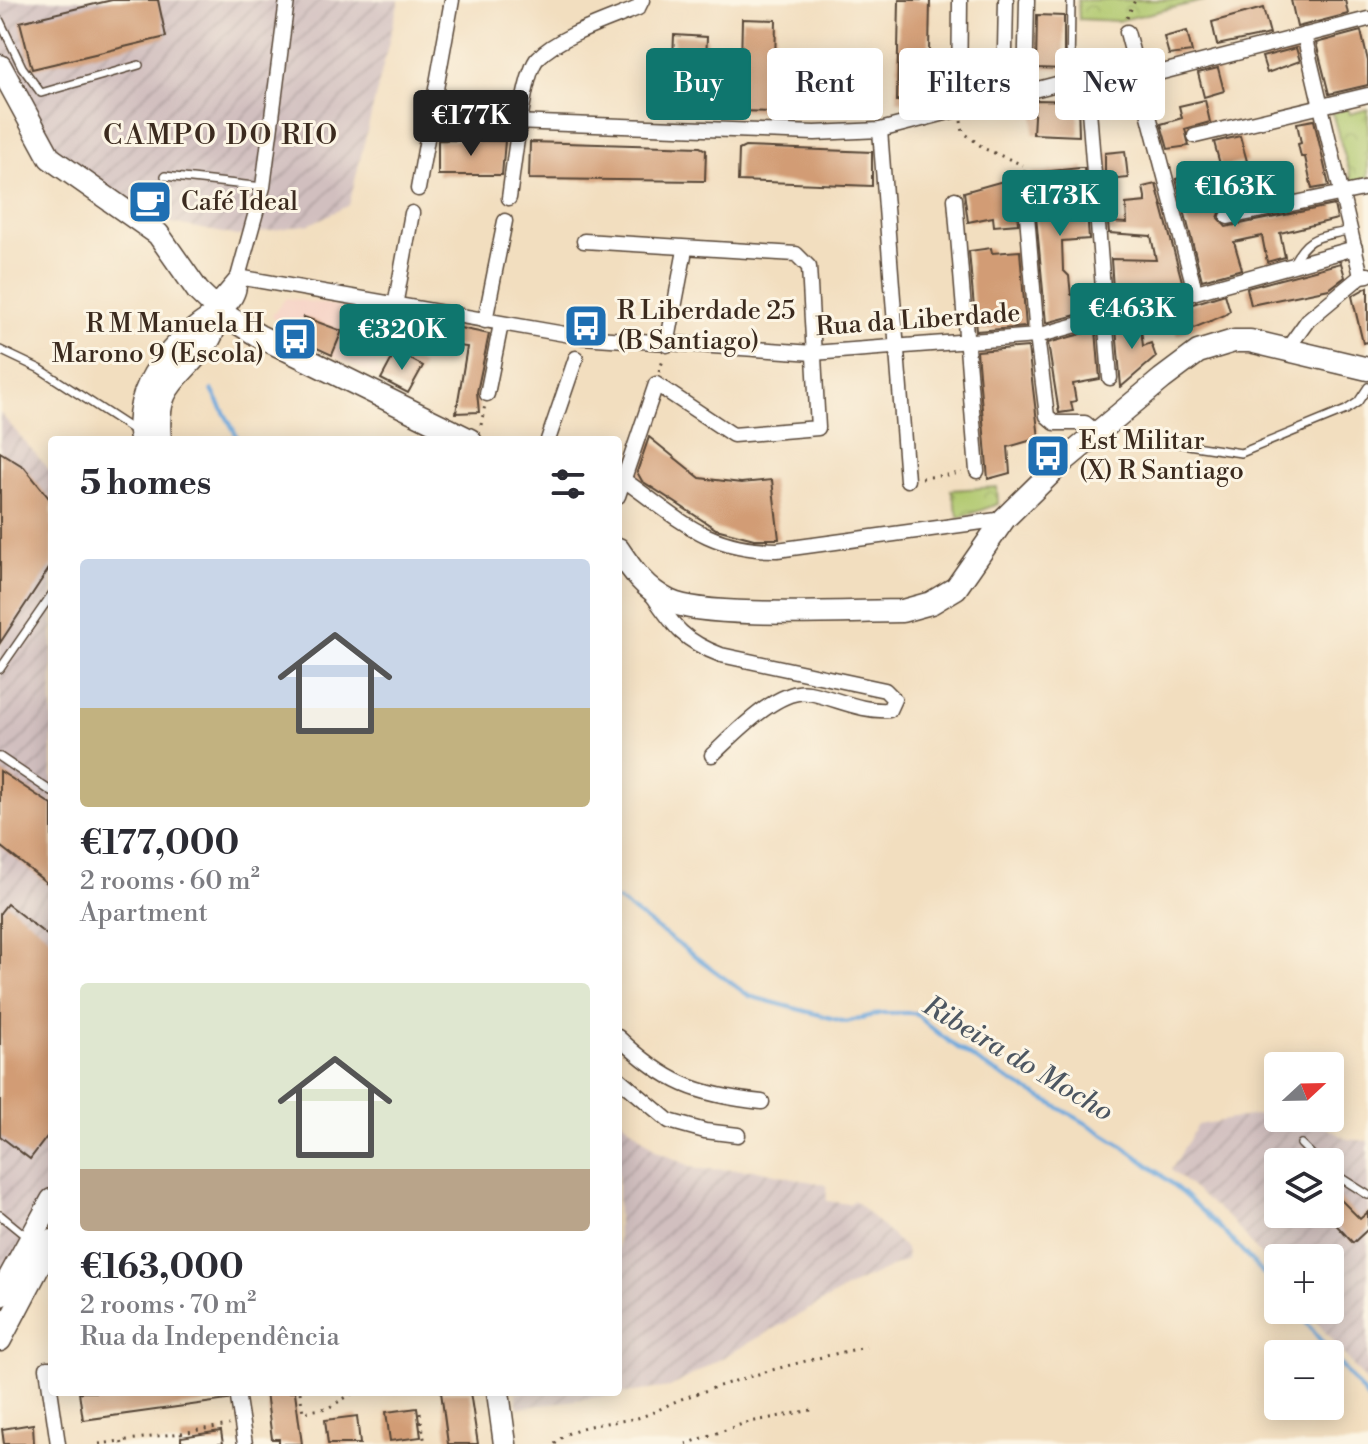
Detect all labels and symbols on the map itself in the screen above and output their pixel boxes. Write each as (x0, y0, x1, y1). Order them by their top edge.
pin: €177K (415, 90, 527, 158)
district label: CAMPO DO RIO (103, 118, 339, 153)
pin: €163K (1179, 161, 1291, 229)
pin: €173K (1004, 170, 1116, 238)
cafe icon: Café Ideal (126, 178, 174, 226)
place label: Café Ideal (181, 186, 298, 218)
pin: €463K (1076, 283, 1188, 351)
place label: R Liberdade 25 (B Santiago) (617, 295, 795, 357)
street label: Rua da Liberdade (815, 297, 1021, 343)
bus stop icon: R Liberdade 25 (B Santiago) (562, 302, 610, 350)
pin: €320K (346, 304, 458, 372)
place label: R M Manuela H Marono 9 (Escola) (52, 308, 264, 370)
bus stop icon: R M Manuela H Marono 9 (Escola) (271, 315, 319, 363)
place label: Est Militar (X) R Santiago (1079, 425, 1244, 487)
bus stop icon: Est Militar (X) R Santiago (1024, 432, 1072, 480)
water label: Ribeira do Mocho (916, 988, 1119, 1129)
north arrow (1264, 1052, 1344, 1132)

